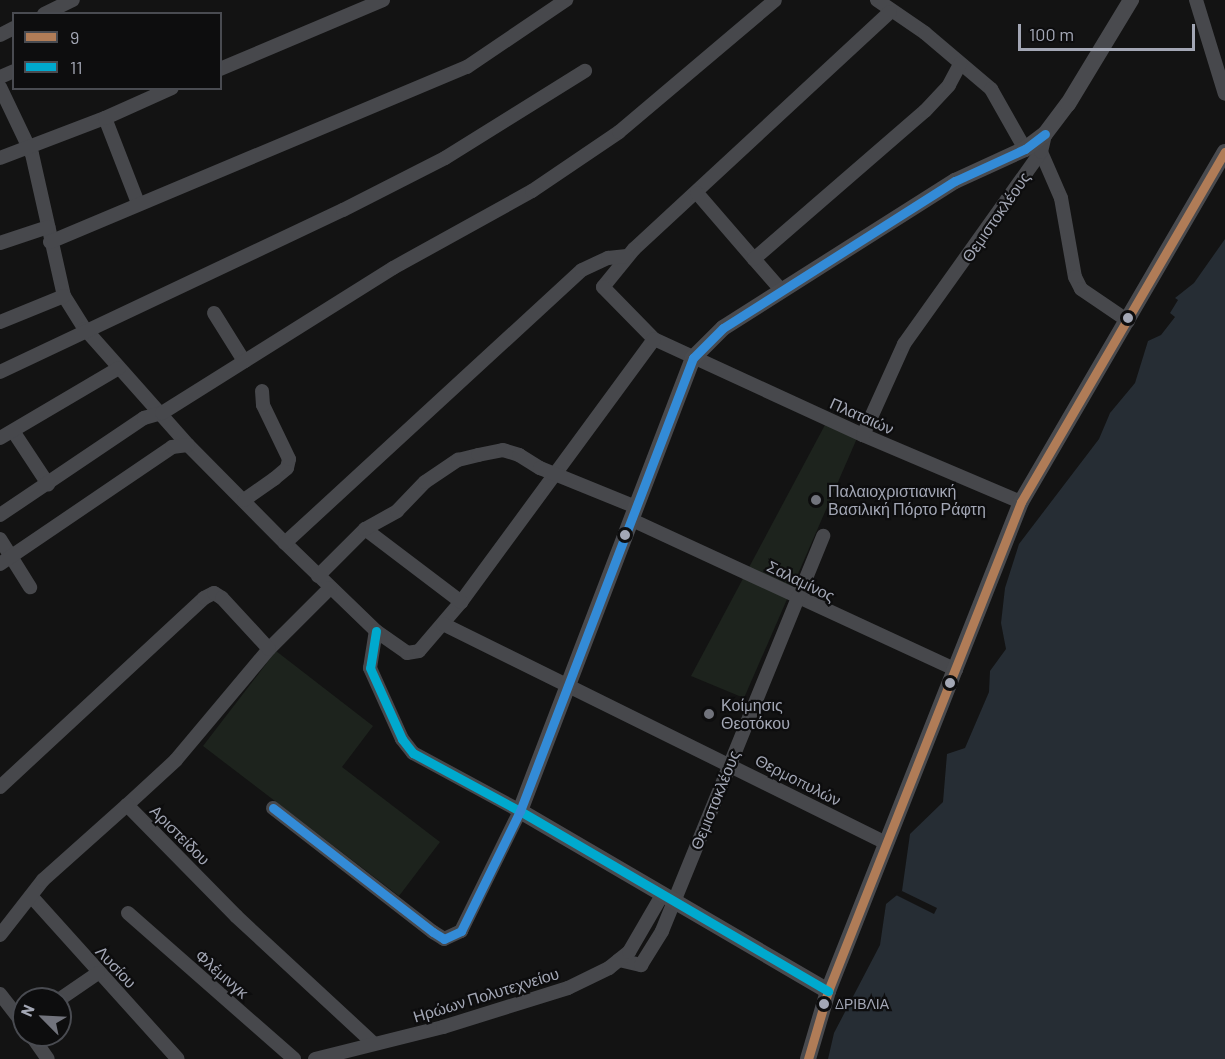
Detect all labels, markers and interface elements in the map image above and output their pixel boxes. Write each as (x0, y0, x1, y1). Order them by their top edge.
legend (12, 12, 222, 90)
scale bar (1021, 12, 1198, 50)
text: 100 m (1029, 23, 1074, 45)
text: 9 (70, 26, 79, 48)
text: 11 (70, 56, 83, 78)
street label: Θεμιστοκλέους (958, 168, 1034, 266)
unlabelled marker (1122, 312, 1134, 324)
street label: Πλαταιών (827, 393, 897, 439)
place label: Παλαιοχριστιανική Βασιλική Πόρτο Ράφτη (828, 481, 986, 519)
marker: Παλαιοχριστιανική Βασιλική Πόρτο Ράφτη (809, 493, 823, 507)
unlabelled marker (619, 529, 631, 541)
street label: Σαλαμίνος (764, 556, 838, 606)
unlabelled marker (944, 677, 956, 689)
place label: Κοίμησις Θεοτόκου (721, 695, 790, 733)
marker: Κοίμησις Θεοτόκου (702, 707, 716, 721)
street label: Θεμιστοκλέους (686, 748, 744, 852)
street label: Θερμοπυλών (752, 750, 844, 810)
street label: Αριστείδου (146, 801, 214, 869)
street label: Λυσίου (92, 942, 140, 992)
street label: Φλέμινγκ (191, 946, 253, 1002)
street label: Ηρώων Πολυτεχνείου (411, 964, 561, 1026)
north arrow (12, 987, 72, 1047)
place label: ΔΡΙΒΛΙΑ (835, 996, 889, 1012)
marker: ΔΡΙΒΛΙΑ (818, 998, 830, 1010)
text: N (16, 1002, 38, 1019)

